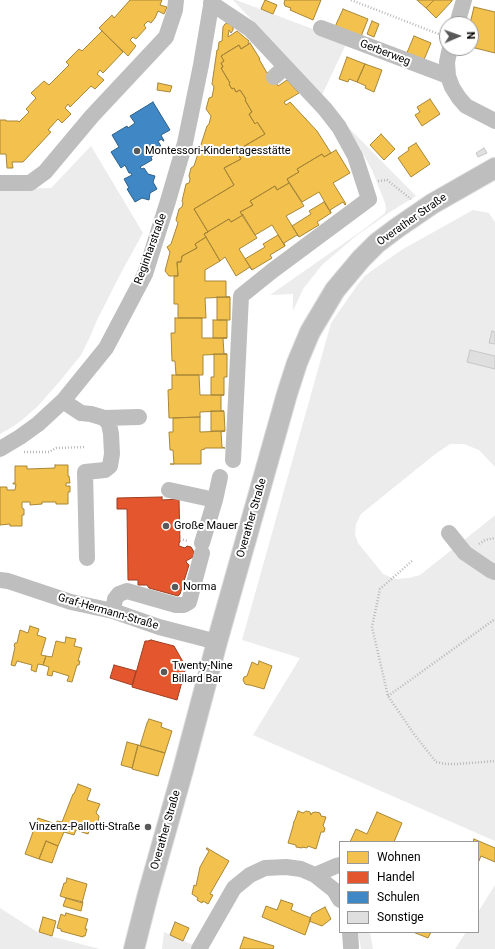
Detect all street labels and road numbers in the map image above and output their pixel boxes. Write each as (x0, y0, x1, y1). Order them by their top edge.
street label: Gerberweg (358, 37, 412, 69)
street label: Overather Straße (375, 191, 449, 249)
street label: Reginharstraße (132, 212, 170, 286)
street label: Overather Straße (234, 477, 270, 559)
street label: Graf-Hermann-Straße (56, 591, 160, 633)
street label: Overather Straße (148, 789, 184, 871)

